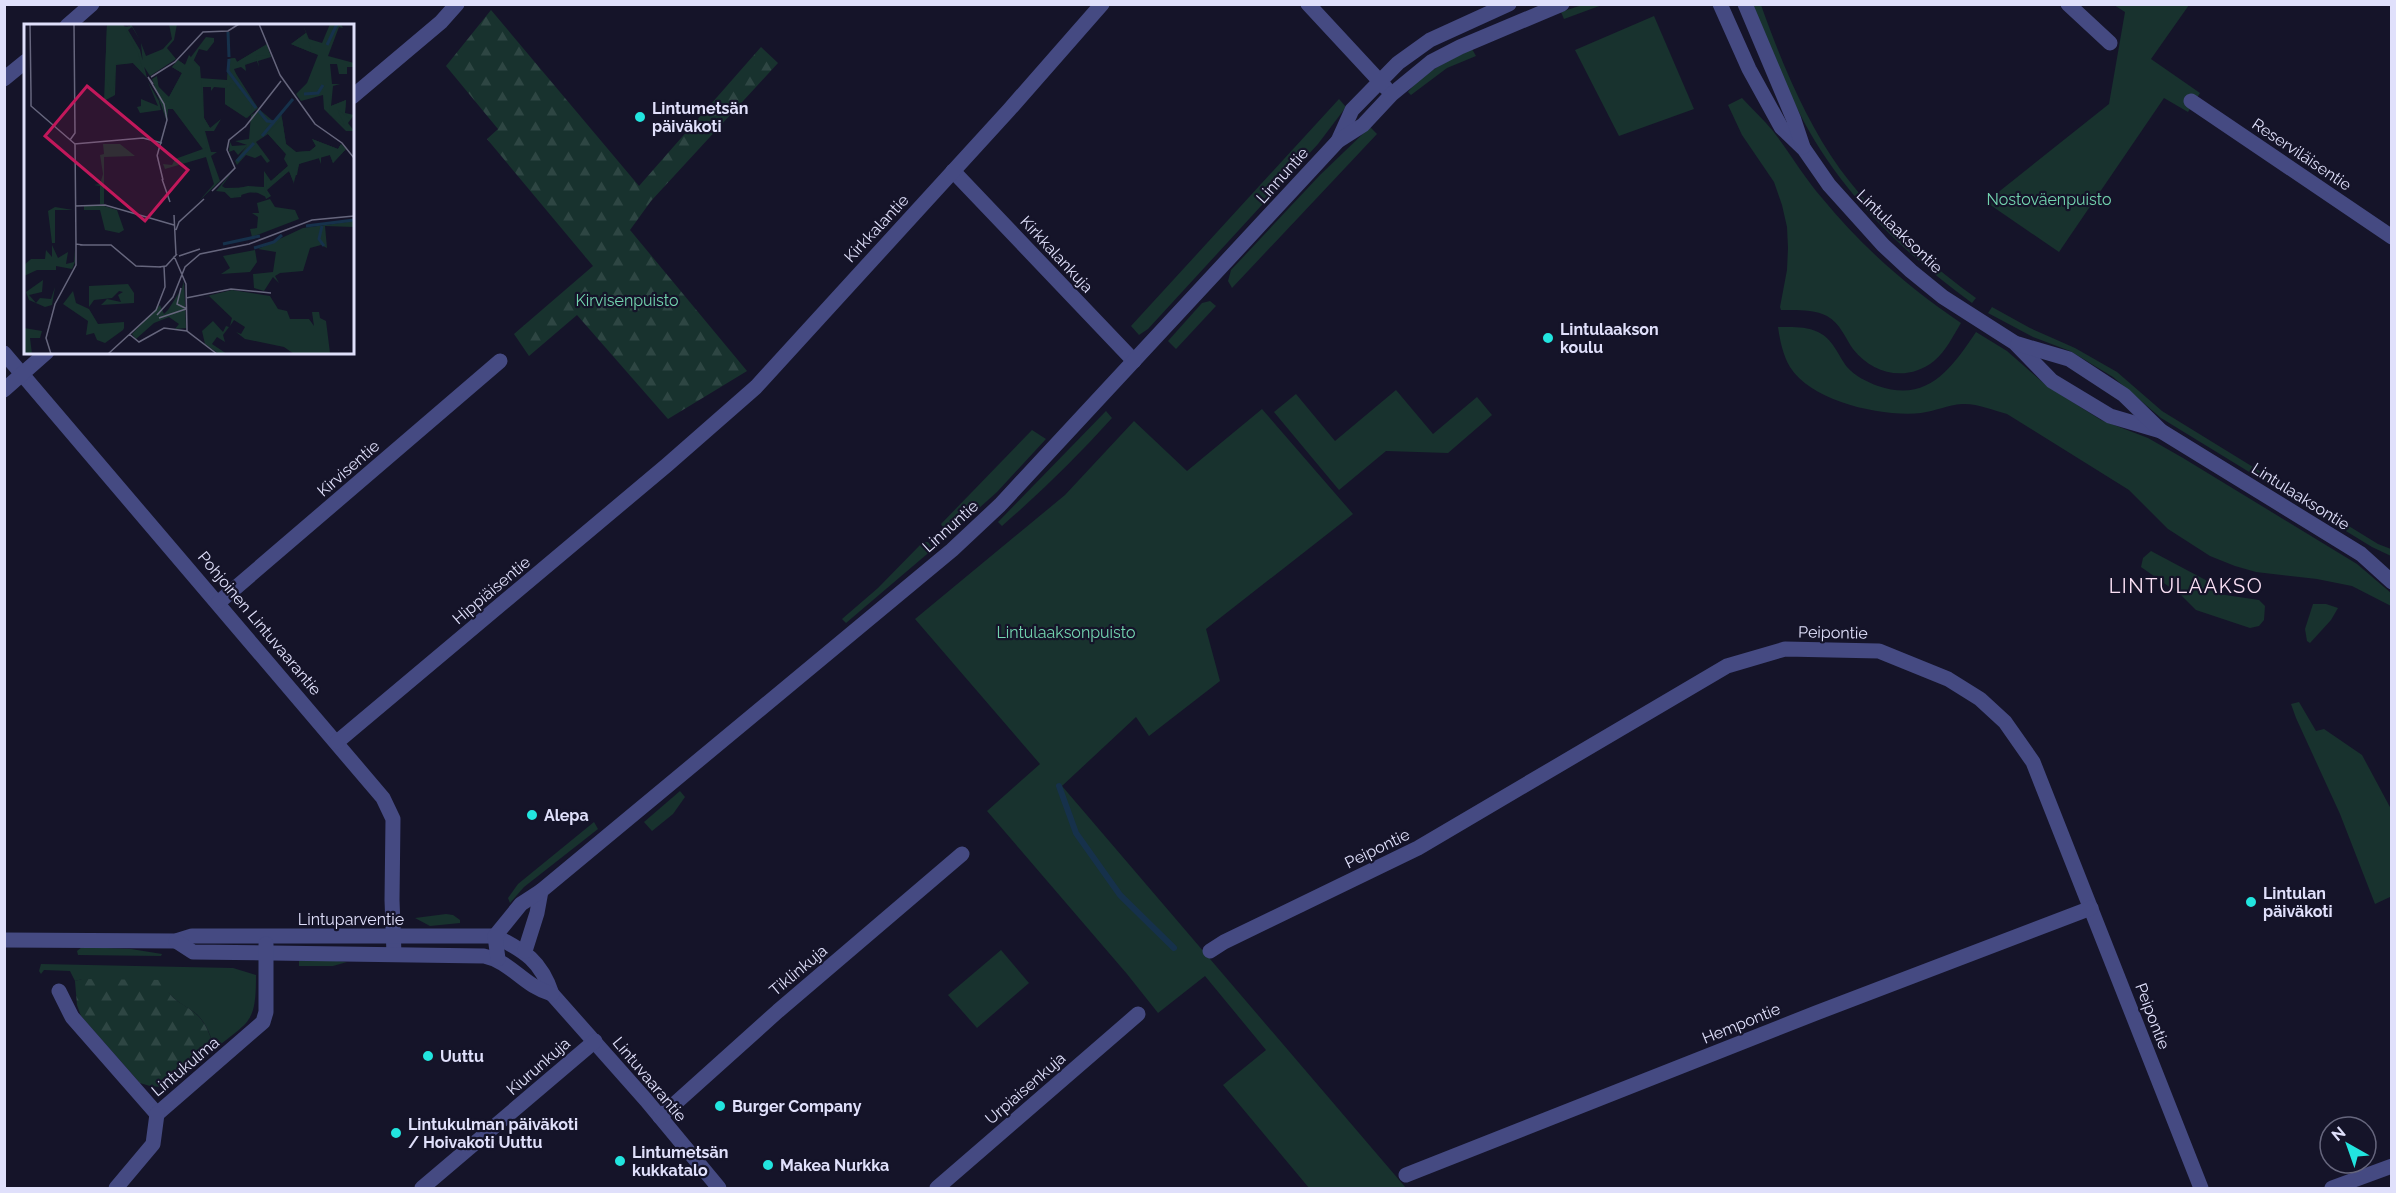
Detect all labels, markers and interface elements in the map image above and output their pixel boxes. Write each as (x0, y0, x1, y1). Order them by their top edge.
inset map (24, 24, 354, 354)
place label: Lintumetsän päiväkoti (652, 99, 748, 136)
marker: Lintumetsän päiväkoti (633, 110, 647, 124)
street label: Reserviläisentie (2249, 114, 2355, 195)
street label: Linnuntie (1252, 144, 1312, 207)
street label: Lintulaaksontie (1853, 186, 1947, 277)
park label: Nostoväenpuisto (1986, 190, 2112, 209)
street label: Kirkkalantie (840, 191, 913, 266)
street label: Kirkkalankuja (1016, 212, 1097, 297)
park label: Kirvisenpuisto (575, 291, 679, 310)
place label: Lintulaakson koulu (1560, 320, 1659, 357)
marker: Lintulaakson koulu (1541, 331, 1555, 345)
street label: Kirvisentie (313, 436, 383, 500)
street label: Lintulaaksontie (2248, 459, 2353, 534)
street label: Linnuntie (919, 496, 982, 556)
street label: Pohjoinen Lintuvaarantie (194, 548, 325, 699)
street label: Hippiäisentie (449, 552, 534, 628)
district label: LINTULAAKSO (2109, 574, 2263, 598)
street label: Peipontie (1798, 622, 1868, 643)
park label: Lintulaaksonpuisto (996, 623, 1136, 642)
place label: Alepa (544, 806, 589, 825)
marker: Alepa (525, 808, 539, 822)
street label: Peipontie (1342, 825, 1413, 872)
place label: Lintulan päiväkoti (2263, 884, 2332, 921)
marker: Lintulan päiväkoti (2244, 895, 2258, 909)
street label: Lintuparventie (298, 910, 404, 929)
street label: Tiklinkuja (766, 941, 831, 1000)
street label: Peipontie (2131, 980, 2174, 1052)
street label: Hempontie (1699, 999, 1783, 1048)
street label: Lintukulma (148, 1033, 223, 1100)
street label: Lintuvaarantie (609, 1033, 690, 1125)
street label: Kiurunkuja (503, 1034, 574, 1099)
place label: Uuttu (440, 1047, 484, 1066)
street label: Urpiaisenkuja (981, 1048, 1069, 1128)
marker: Uuttu (421, 1049, 435, 1063)
place label: Burger Company (732, 1097, 862, 1116)
marker: Burger Company (713, 1099, 727, 1113)
place label: Lintukulman päiväkoti / Hoivakoti Uuttu (408, 1115, 578, 1152)
north arrow (2318, 1115, 2378, 1175)
text: N (2328, 1123, 2349, 1145)
marker: Lintukulman päiväkoti / Hoivakoti Uuttu (389, 1126, 403, 1140)
place label: Lintumetsän kukkatalo (632, 1143, 728, 1180)
marker: Lintumetsän kukkatalo (613, 1154, 627, 1168)
place label: Makea Nurkka (780, 1156, 889, 1175)
marker: Makea Nurkka (761, 1158, 775, 1172)

